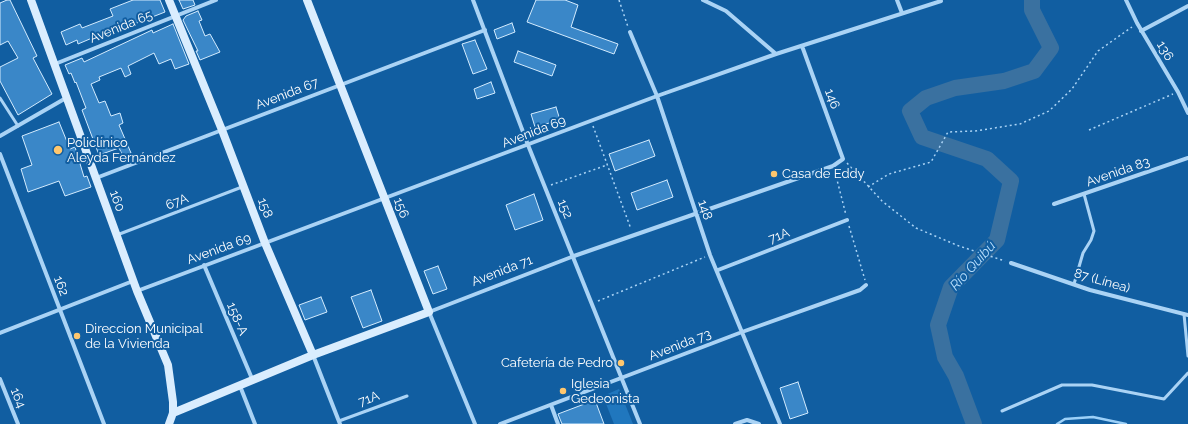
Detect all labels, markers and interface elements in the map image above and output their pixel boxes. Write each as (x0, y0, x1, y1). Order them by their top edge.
street label: Avenida 65 (87, 7, 155, 47)
street label: 136 (1153, 38, 1177, 64)
street label: Avenida 67 (253, 75, 321, 113)
street label: 146 (821, 87, 843, 111)
street label: Avenida 69 (500, 113, 568, 151)
place label: Policlínico Aleyda Fernández (67, 135, 176, 166)
marker: Policlínico Aleyda Fernández (52, 144, 64, 156)
street label: Avenida 83 (1084, 154, 1152, 190)
place label: Casa de Eddy (782, 166, 865, 182)
marker: Casa de Eddy (769, 169, 779, 179)
street label: 160 (106, 188, 128, 214)
street label: 67A (163, 191, 191, 213)
street label: 158 (254, 196, 276, 220)
street label: 156 (390, 196, 412, 220)
street label: 152 (554, 197, 576, 221)
street label: 148 (694, 198, 716, 222)
street label: 71A (766, 225, 792, 247)
street label: Avenida 69 (185, 230, 253, 268)
water label: Río Quibú (947, 238, 999, 294)
street label: Avenida 71 (469, 252, 535, 290)
street label: 87 (Línea) (1072, 266, 1132, 296)
street label: 162 (50, 274, 72, 298)
street label: 158-A (223, 300, 251, 338)
place label: Direccion Municipal de la Vivienda (85, 321, 203, 352)
street label: Avenida 73 (647, 326, 713, 364)
marker: Direccion Municipal de la Vivienda (72, 331, 82, 341)
place label: Cafetería de Pedro (501, 355, 613, 371)
marker: Cafetería de Pedro (616, 358, 626, 368)
place label: Iglesia Gedeonista (571, 376, 640, 407)
street label: 164 (7, 386, 29, 410)
marker: Iglesia Gedeonista (558, 386, 568, 396)
street label: 71A (356, 388, 382, 410)

